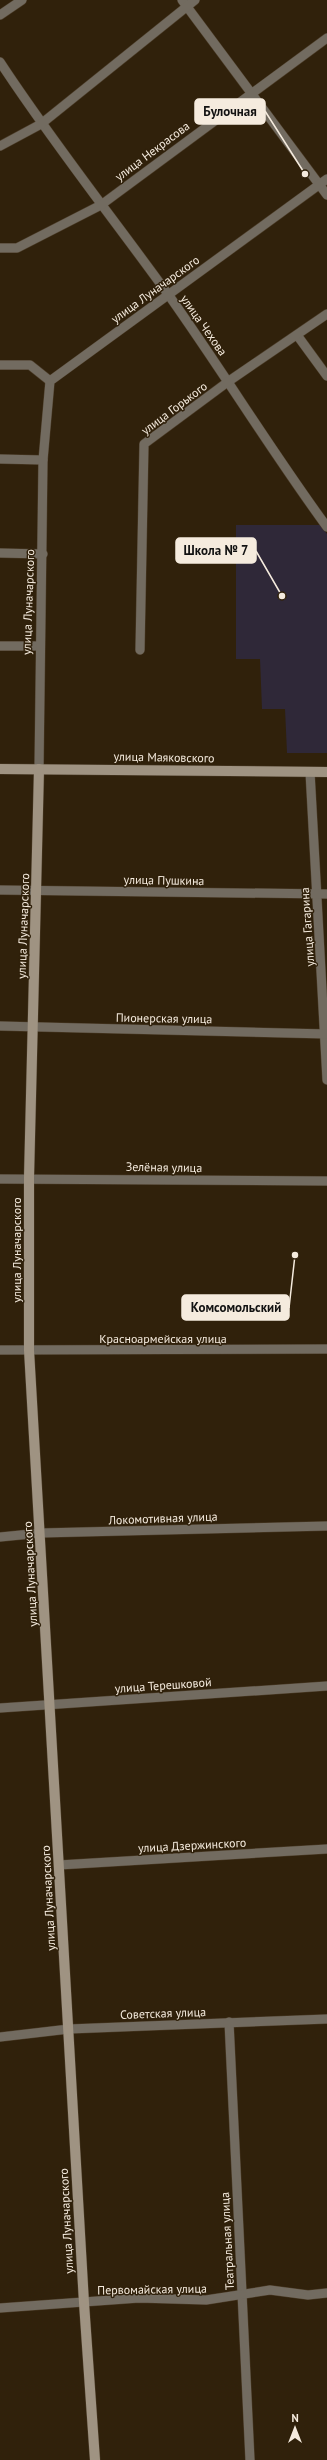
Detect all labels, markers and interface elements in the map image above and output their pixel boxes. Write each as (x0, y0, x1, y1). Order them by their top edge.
callout: Булочная (195, 99, 265, 124)
text: Булочная (203, 103, 257, 120)
street label: улица Некрасова (112, 118, 192, 184)
street label: улица Луначарского (108, 252, 202, 326)
street label: улица Чехова (177, 292, 231, 358)
street label: улица Горького (138, 378, 210, 438)
callout: Школа № 7 (176, 538, 256, 563)
text: Школа № 7 (184, 542, 248, 559)
street label: улица Луначарского (19, 549, 37, 655)
street label: улица Маяковского (113, 749, 215, 765)
street label: улица Пушкина (123, 872, 205, 888)
street label: улица Луначарского (14, 873, 32, 979)
street label: улица Гагарина (297, 887, 317, 967)
street label: Пионерская улица (116, 1010, 212, 1026)
street label: Зелёная улица (126, 1159, 202, 1175)
street label: улица Луначарского (9, 1197, 24, 1303)
callout: Комсомольский (182, 1295, 289, 1320)
text: Комсомольский (191, 1299, 281, 1316)
street label: Красноармейская улица (99, 1331, 227, 1346)
street label: Локомотивная улица (107, 1509, 218, 1527)
street label: улица Луначарского (20, 1521, 40, 1627)
street label: улица Терешковой (114, 1674, 212, 1696)
street label: улица Дзержинского (138, 1835, 246, 1855)
street label: улица Луначарского (38, 1845, 58, 1951)
street label: Советская улица (120, 2004, 206, 2022)
street label: улица Луначарского (56, 2168, 76, 2274)
street label: Театральная улица (217, 2192, 237, 2290)
street label: Первомайская улица (97, 2281, 207, 2297)
north arrow (275, 2408, 315, 2448)
text: N (291, 2411, 299, 2425)

